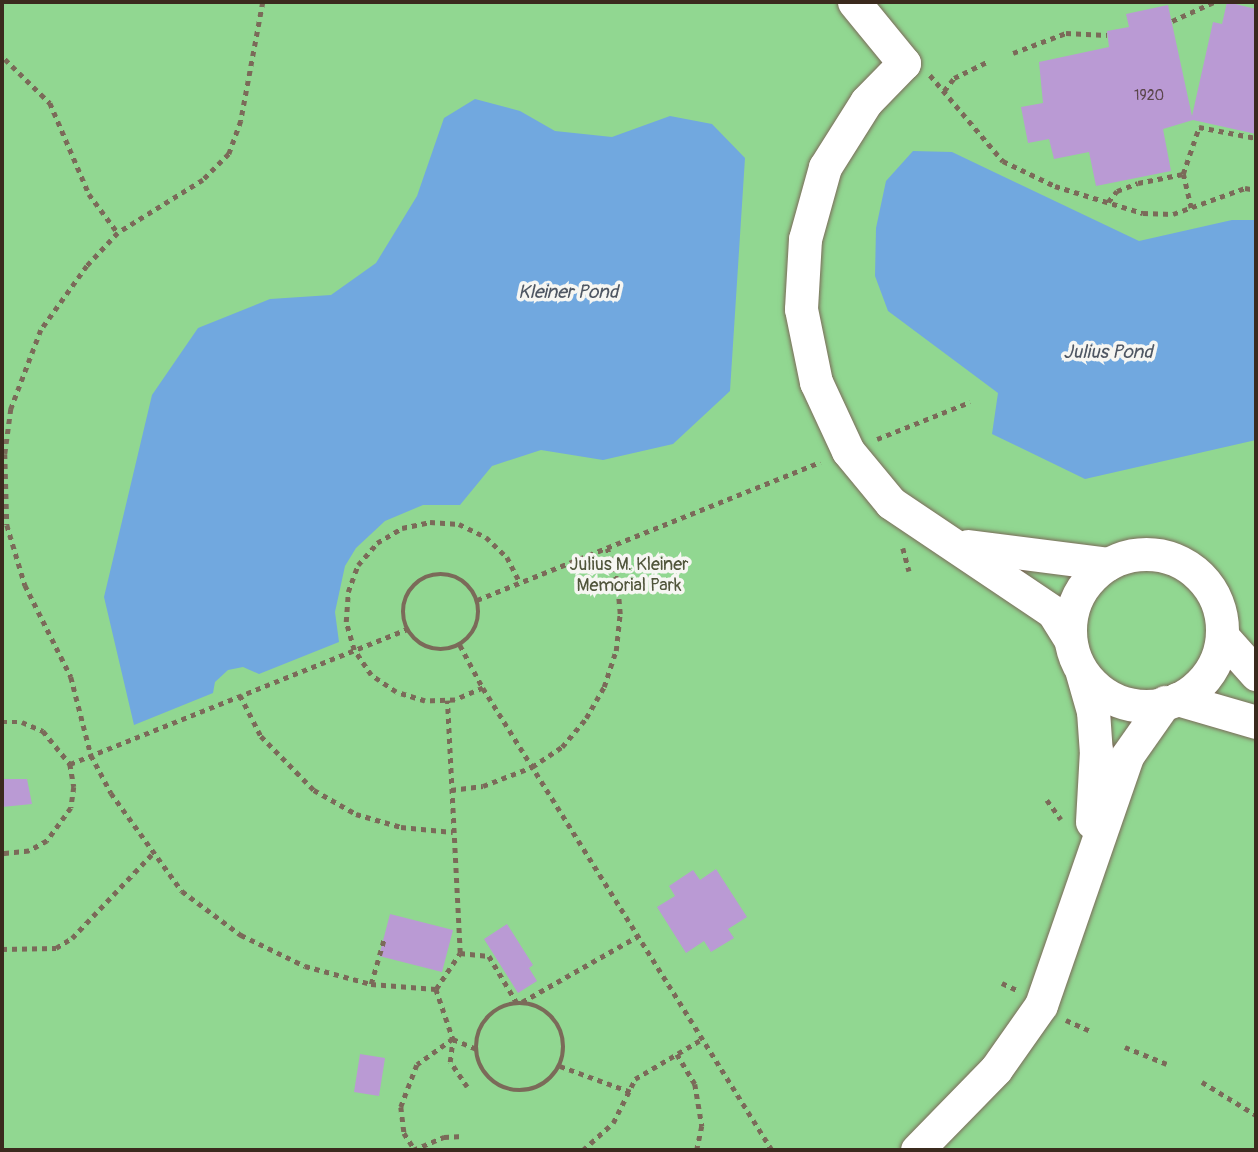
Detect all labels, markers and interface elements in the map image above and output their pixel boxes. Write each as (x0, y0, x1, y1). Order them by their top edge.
house number: 1920 (1134, 88, 1164, 104)
water label: Kleiner Pond (518, 282, 618, 304)
water label: Julius Pond (1063, 342, 1153, 364)
park label: Julius M. Kleiner Memorial Park (570, 555, 688, 598)

